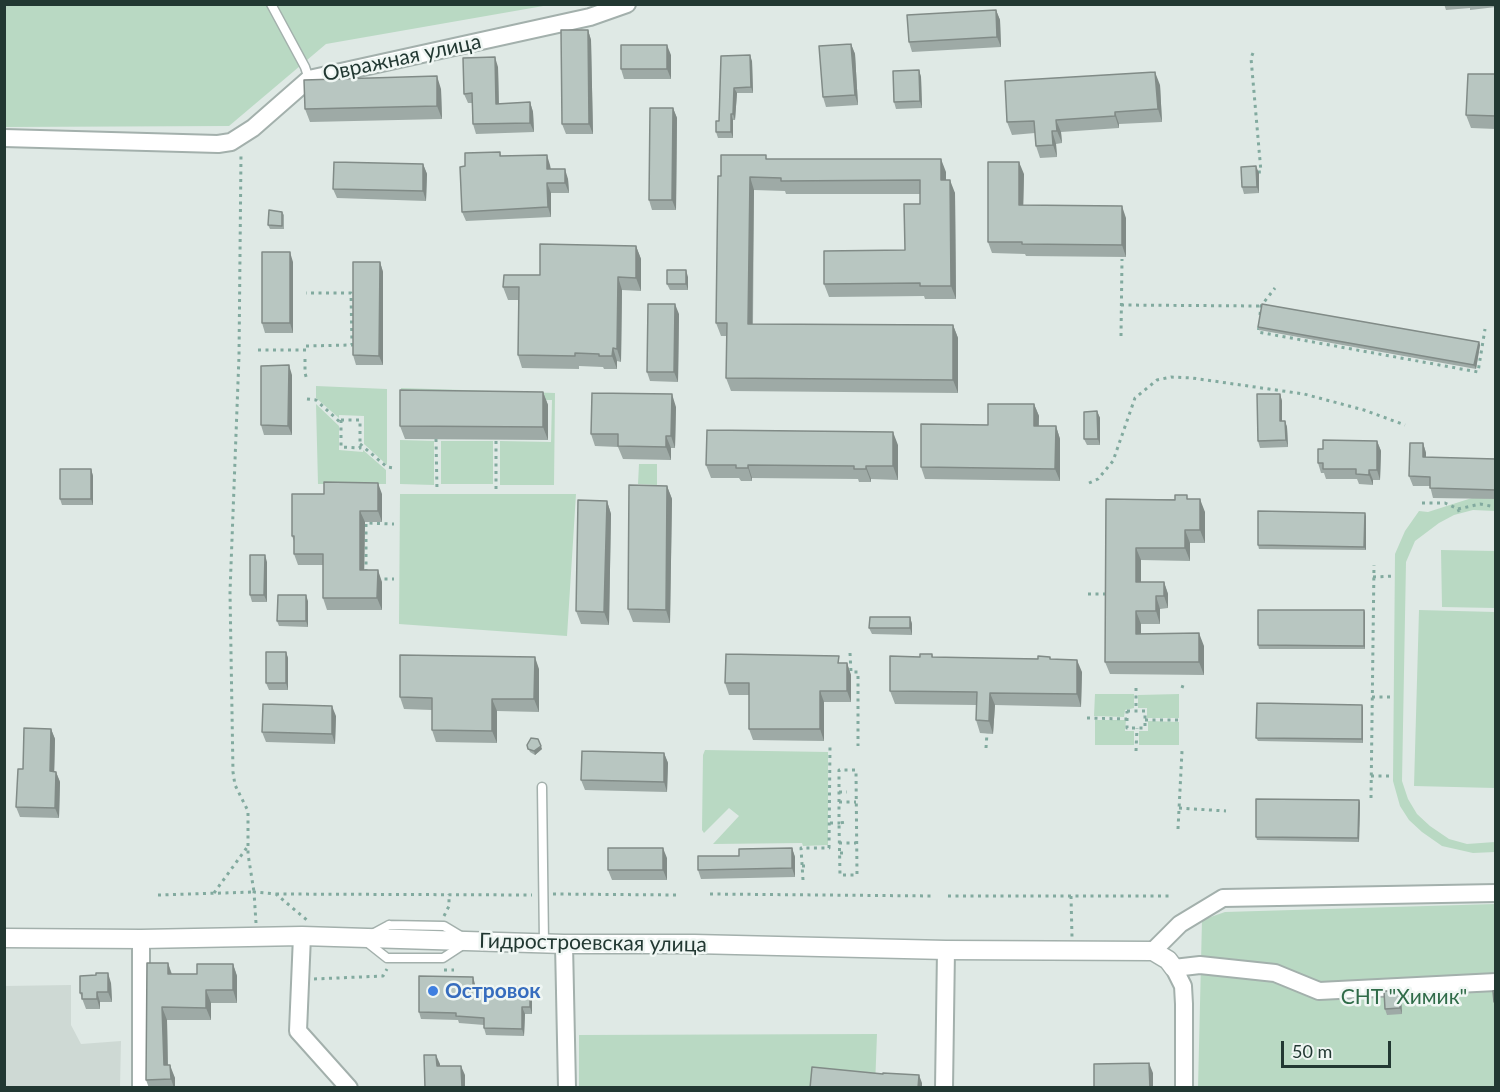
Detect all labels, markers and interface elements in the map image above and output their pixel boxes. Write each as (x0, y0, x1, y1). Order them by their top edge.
street label: Овражная улица (321, 29, 483, 87)
street label: Гидростроевская улица (479, 928, 707, 958)
place label: Островок (445, 978, 541, 1004)
marker: Островок (426, 984, 440, 998)
park label: СНТ "Химик" (1341, 984, 1467, 1010)
scale bar (1284, 1029, 1394, 1067)
text: 50 m (1292, 1040, 1332, 1062)

